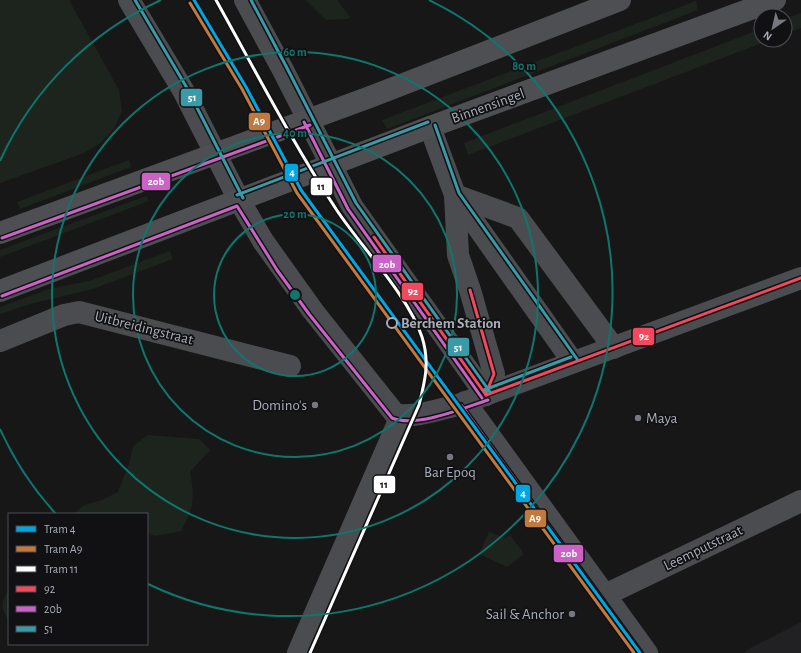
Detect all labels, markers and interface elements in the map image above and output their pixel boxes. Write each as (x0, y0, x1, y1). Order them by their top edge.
north arrow (753, 8, 793, 48)
text: N (761, 29, 774, 43)
text: 60 m (283, 46, 307, 58)
text: 80 m (512, 60, 536, 72)
street label: Binnensingel (449, 86, 527, 126)
line badge: 51 (180, 88, 203, 107)
text: 51 (188, 92, 196, 103)
line badge: A9 (248, 112, 271, 131)
text: A9 (253, 116, 265, 127)
text: 40 m (283, 127, 307, 139)
line badge: 4 (284, 163, 299, 182)
text: 4 (289, 167, 295, 178)
line badge: 20b (141, 172, 171, 191)
text: 20b (148, 176, 165, 187)
line badge: 11 (310, 177, 333, 196)
text: 11 (317, 181, 325, 192)
text: 20 m (283, 208, 307, 220)
line badge: 20b (372, 254, 402, 273)
text: 20b (379, 259, 396, 270)
line badge: 92 (401, 282, 424, 301)
text: 92 (408, 286, 418, 297)
centre of rings (288, 288, 302, 302)
street label: Uitbreidingstraat (93, 309, 195, 348)
place label: Berchem Station (401, 316, 501, 331)
marker: Berchem Station (386, 317, 398, 329)
line badge: 92 (632, 327, 655, 346)
text: 92 (639, 331, 649, 342)
line badge: 51 (447, 337, 470, 357)
text: 51 (454, 342, 462, 353)
place label: Domino's (252, 398, 307, 413)
marker: Domino's (310, 400, 320, 410)
place label: Maya (646, 411, 678, 426)
marker: Maya (633, 413, 643, 423)
marker: Bar Epoq (445, 452, 455, 462)
place label: Bar Epoq (424, 465, 476, 480)
line badge: 11 (373, 475, 396, 494)
text: 11 (380, 479, 388, 490)
line badge: 4 (515, 484, 531, 503)
text: 4 (520, 488, 526, 499)
line badge: A9 (524, 509, 547, 528)
legend (8, 513, 148, 645)
text: A9 (529, 513, 541, 524)
street label: Leemputstraat (661, 522, 745, 574)
text: Tram 4 (44, 523, 76, 535)
text: Tram A9 (44, 543, 83, 555)
line badge: 20b (553, 544, 584, 563)
text: 20b (561, 548, 578, 559)
text: Tram 11 (44, 563, 78, 575)
text: 92 (44, 583, 56, 595)
text: 20b (44, 603, 62, 615)
place label: Sail & Anchor (486, 607, 564, 622)
marker: Sail & Anchor (567, 609, 577, 619)
text: 51 (44, 623, 53, 635)

